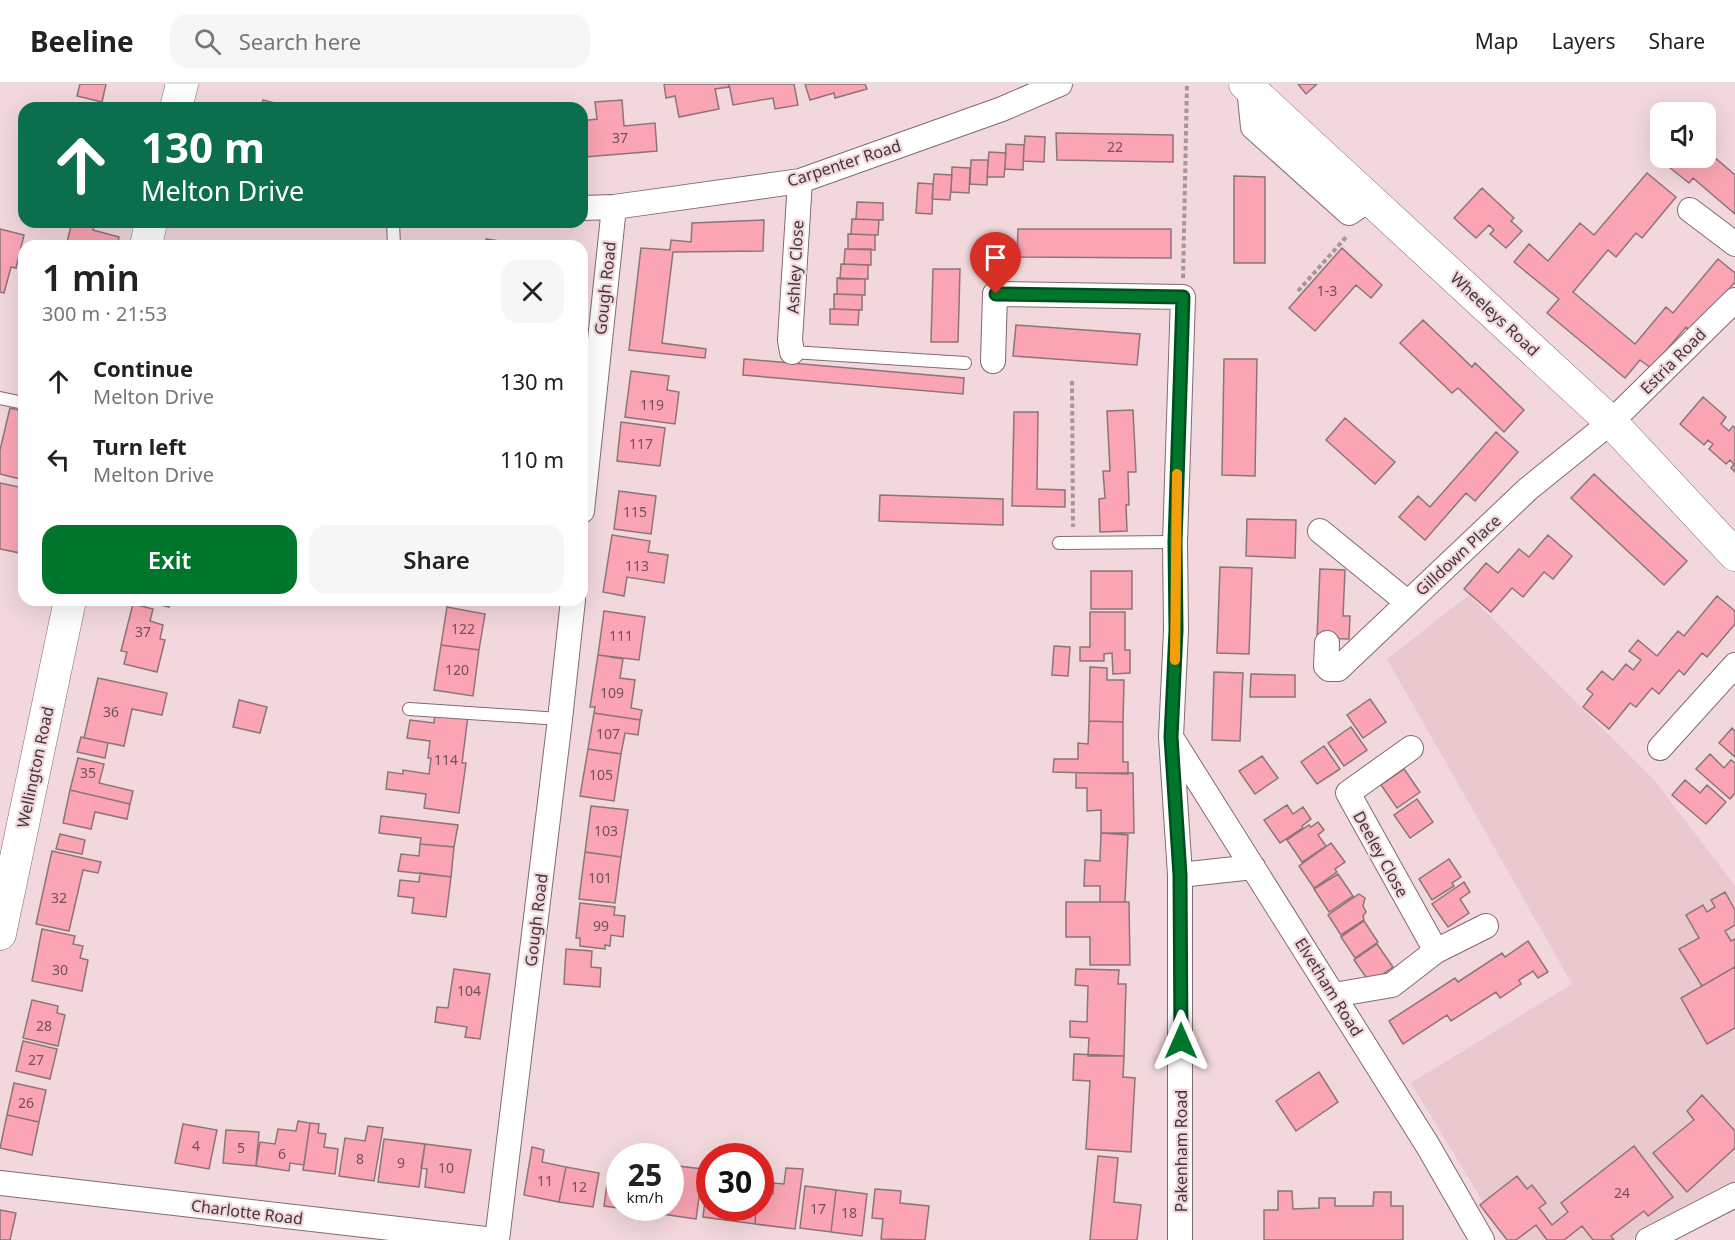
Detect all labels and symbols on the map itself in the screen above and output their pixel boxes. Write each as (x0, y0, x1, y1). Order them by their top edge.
house number: 37 (612, 128, 628, 147)
street label: Carpenter Road (784, 134, 904, 192)
house number: 22 (1107, 137, 1123, 156)
street label: Ashley Close (782, 220, 808, 314)
pin (970, 232, 1021, 294)
street label: Gough Road (589, 240, 621, 336)
street label: Wheeleys Road (1446, 267, 1544, 361)
house number: 1-3 (1317, 281, 1337, 300)
street label: Estria Road (1635, 323, 1711, 399)
house number: 119 (640, 395, 664, 414)
house number: 117 (629, 434, 653, 453)
house number: 115 (623, 502, 647, 521)
street label: Gilldown Place (1411, 510, 1505, 600)
house number: 113 (625, 556, 649, 575)
house number: 122 (451, 619, 475, 638)
house number: 37 (135, 622, 151, 641)
house number: 111 (609, 626, 633, 645)
house number: 120 (445, 660, 469, 679)
house number: 109 (600, 683, 624, 702)
house number: 36 (103, 702, 119, 721)
street label: Wellington Road (11, 704, 59, 830)
house number: 107 (596, 724, 620, 743)
house number: 114 (434, 750, 458, 769)
house number: 35 (80, 763, 96, 782)
house number: 105 (589, 765, 613, 784)
street label: Deeley Close (1348, 807, 1414, 901)
house number: 103 (594, 821, 618, 840)
house number: 101 (588, 868, 612, 887)
street label: Gough Road (519, 872, 553, 968)
house number: 32 (51, 888, 67, 907)
house number: 99 (593, 916, 609, 935)
street label: Elvetham Road (1290, 934, 1368, 1040)
house number: 30 (52, 960, 68, 979)
house number: 104 (457, 981, 481, 1000)
position arrow (1149, 1009, 1213, 1073)
house number: 28 (36, 1016, 52, 1035)
house number: 27 (28, 1050, 44, 1069)
street label: Pakenham Road (1170, 1090, 1192, 1212)
house number: 26 (18, 1093, 34, 1112)
house number: 4 (192, 1136, 200, 1155)
house number: 5 (237, 1138, 245, 1157)
speed limit sign: 30 (696, 1143, 774, 1221)
house number: 6 (278, 1144, 286, 1163)
house number: 8 (356, 1149, 364, 1168)
house number: 9 (397, 1153, 405, 1172)
house number: 10 (438, 1158, 454, 1177)
house number: 11 (537, 1171, 553, 1190)
house number: 12 (571, 1177, 587, 1196)
house number: 24 (1614, 1183, 1630, 1202)
street label: Charlotte Road (190, 1194, 304, 1230)
house number: 17 (810, 1199, 826, 1218)
house number: 18 (841, 1203, 857, 1222)

